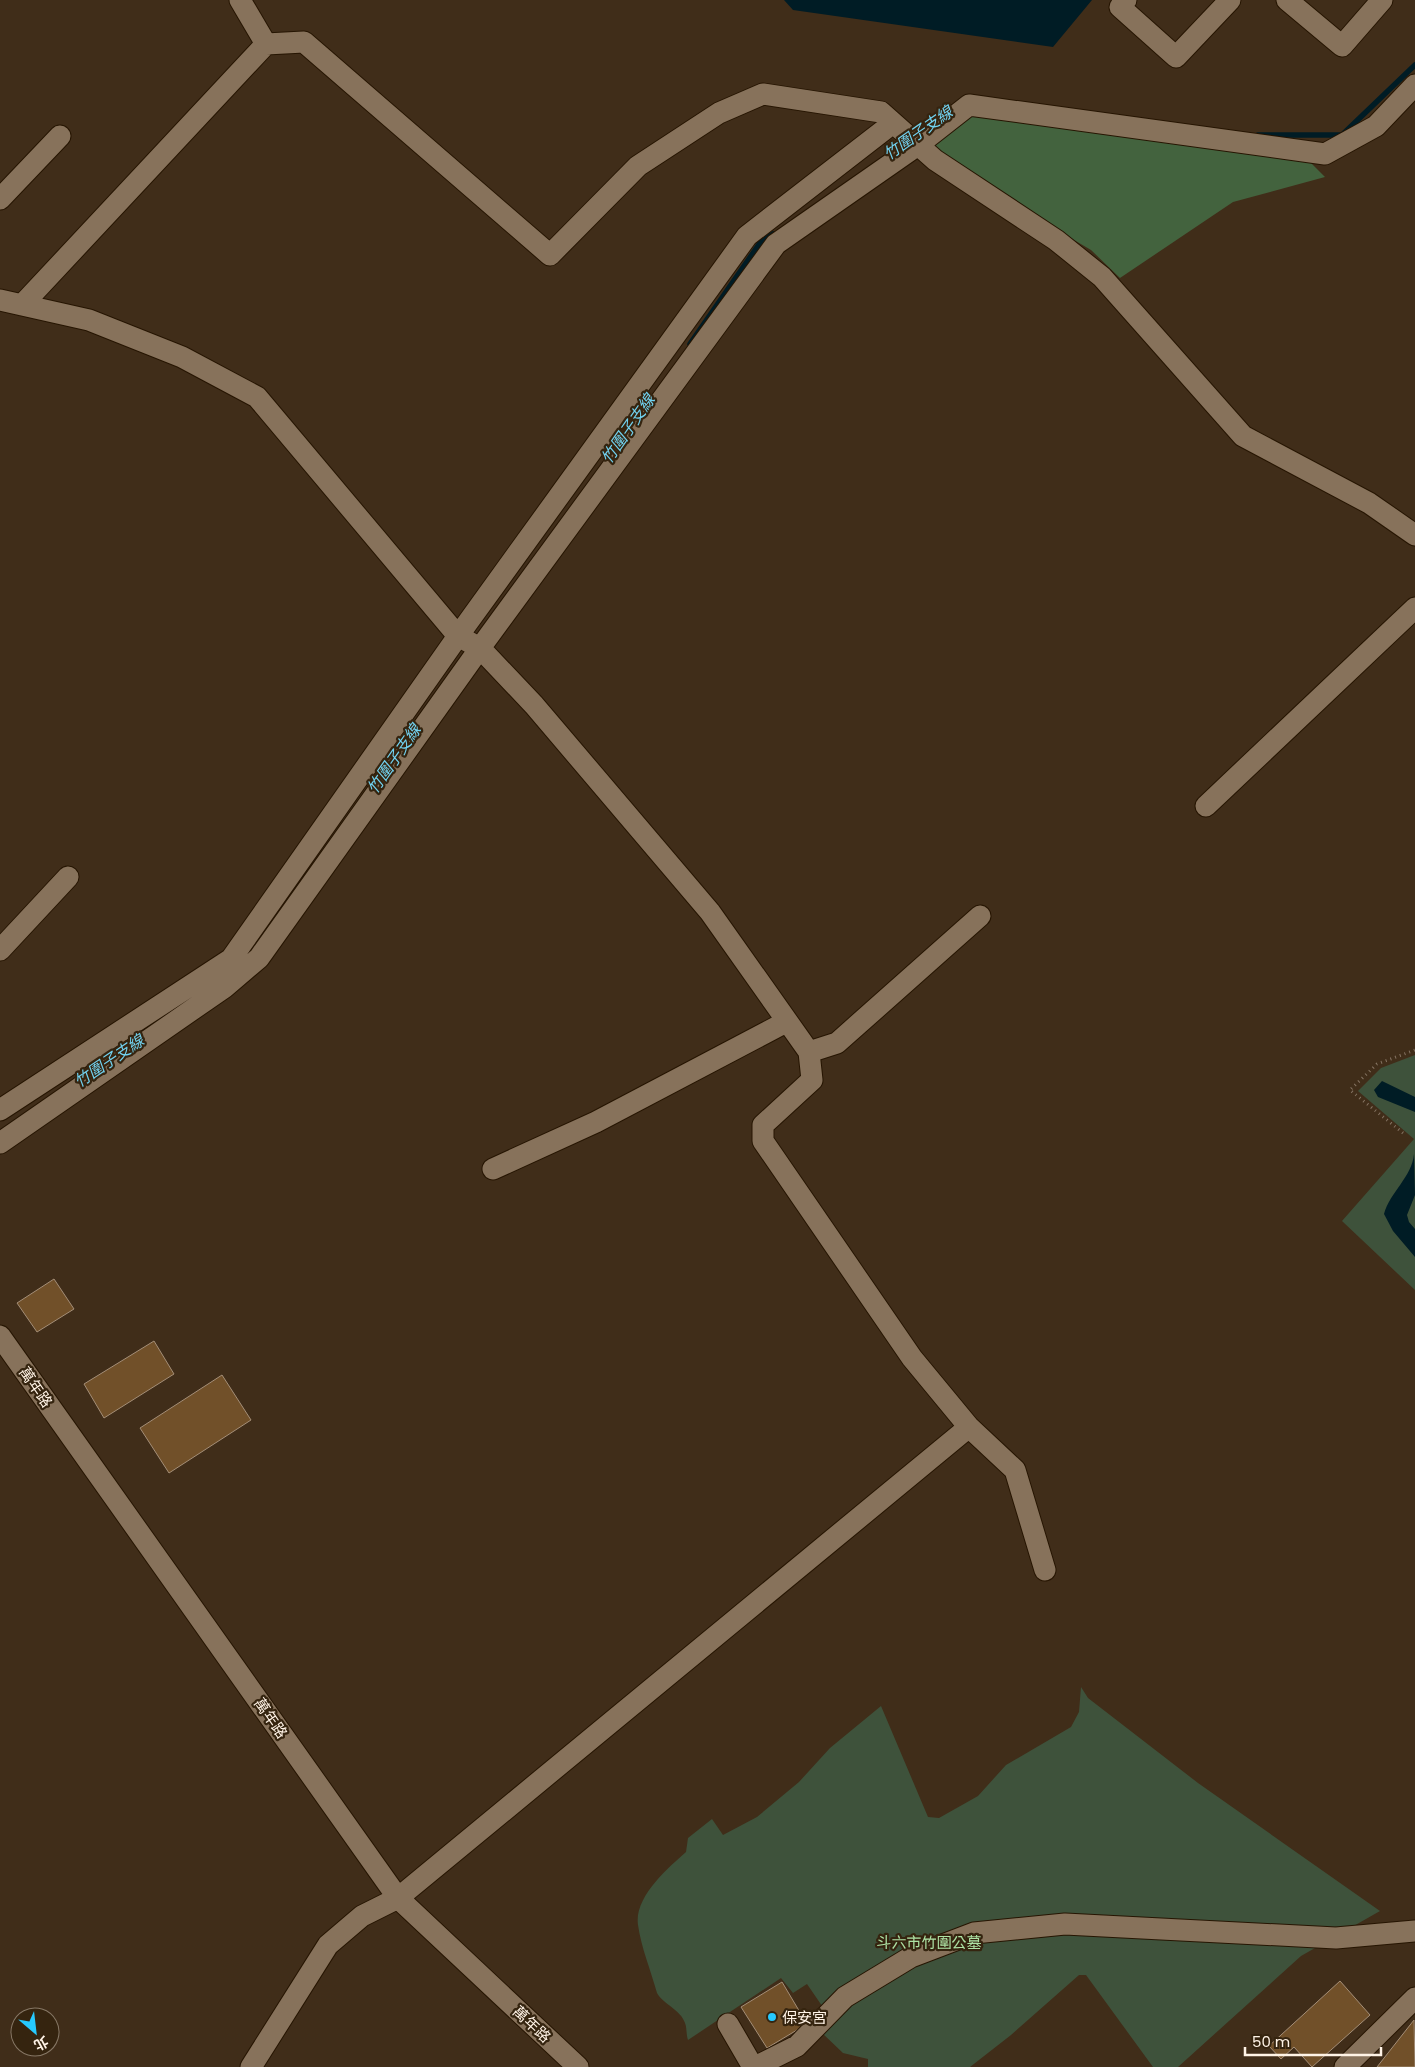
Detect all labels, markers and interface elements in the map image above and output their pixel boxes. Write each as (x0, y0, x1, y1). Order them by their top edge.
water label: 竹圍子支線 (879, 99, 959, 165)
water label: 竹圍子支線 (596, 388, 662, 468)
water label: 竹圍子支線 (362, 718, 428, 798)
water label: 竹圍子支線 (69, 1028, 150, 1093)
street label: 萬年路 (14, 1363, 58, 1411)
street label: 萬年路 (249, 1694, 293, 1742)
park label: 斗六市竹圍公墓 (876, 1932, 982, 1953)
street label: 萬年路 (508, 2001, 556, 2047)
north arrow (10, 2007, 60, 2057)
place label: 保安宮 (782, 2007, 827, 2028)
marker: 保安宮 (766, 2011, 778, 2023)
scale bar (1245, 2024, 1381, 2056)
text: 北 (30, 2031, 52, 2056)
text: 50 m (1252, 2031, 1290, 2052)

